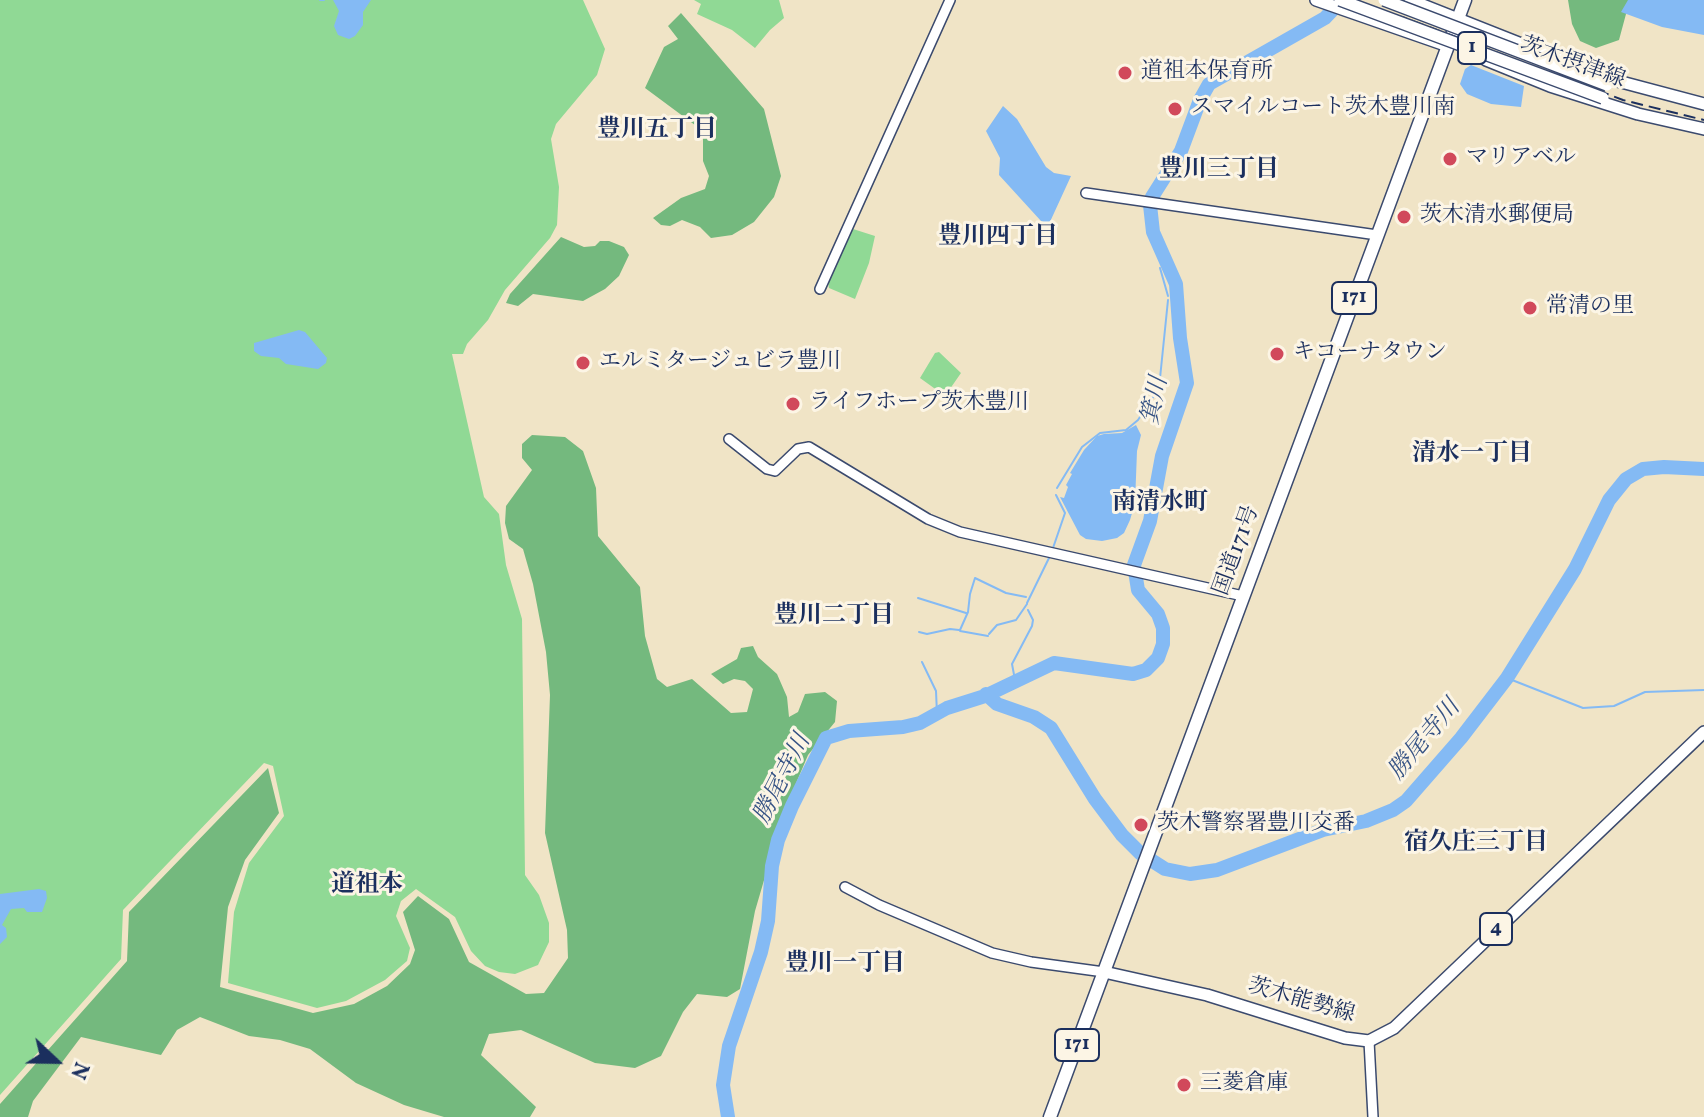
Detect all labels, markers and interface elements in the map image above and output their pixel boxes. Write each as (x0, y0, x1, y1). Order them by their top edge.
road number: 1 (1458, 32, 1486, 64)
street label: 茨木摂津線 (1516, 33, 1628, 95)
place label: 道祖本保育所 (1141, 60, 1273, 86)
marker: 道祖本保育所 (1116, 64, 1134, 82)
place label: スマイルコート茨木豊川南 (1191, 96, 1455, 122)
marker: スマイルコート茨木豊川南 (1166, 100, 1184, 118)
district label: 豊川五丁目 (597, 118, 717, 146)
place label: マリアベル (1466, 146, 1576, 172)
marker: マリアベル (1441, 150, 1459, 168)
district label: 豊川三丁目 (1159, 158, 1279, 186)
place label: 茨木清水郵便局 (1420, 204, 1574, 230)
marker: 茨木清水郵便局 (1395, 208, 1413, 226)
district label: 豊川四丁目 (938, 225, 1058, 253)
road number: 171 (1332, 282, 1376, 314)
place label: 常清の里 (1546, 295, 1634, 321)
marker: 常清の里 (1521, 299, 1539, 317)
place label: キコーナタウン (1293, 341, 1447, 367)
marker: キコーナタウン (1268, 345, 1286, 363)
place label: エルミタージュビラ豊川 (599, 350, 841, 376)
marker: エルミタージュビラ豊川 (574, 354, 592, 372)
water label: 箕川 (1138, 375, 1176, 427)
place label: ライフホープ茨木豊川 (809, 391, 1029, 417)
marker: ライフホープ茨木豊川 (784, 395, 802, 413)
district label: 清水一丁目 (1412, 442, 1532, 470)
district label: 南清水町 (1112, 491, 1208, 519)
street label: 国道171号 (1210, 502, 1266, 600)
district label: 豊川二丁目 (774, 604, 894, 632)
water label: 勝尾寺川 (1384, 695, 1468, 787)
water label: 勝尾寺川 (749, 731, 819, 829)
place label: 茨木警察署豊川交番 (1157, 812, 1355, 838)
marker: 茨木警察署豊川交番 (1132, 816, 1150, 834)
district label: 宿久庄三丁目 (1404, 831, 1548, 859)
district label: 道祖本 (331, 873, 403, 901)
road number: 4 (1480, 913, 1512, 945)
district label: 豊川一丁目 (785, 952, 905, 980)
street label: 茨木能勢線 (1244, 974, 1358, 1030)
north arrow (16, 1021, 96, 1101)
road number: 171 (1055, 1029, 1099, 1061)
text: N (61, 1057, 96, 1083)
place label: 三菱倉庫 (1200, 1072, 1288, 1098)
marker: 三菱倉庫 (1175, 1076, 1193, 1094)

